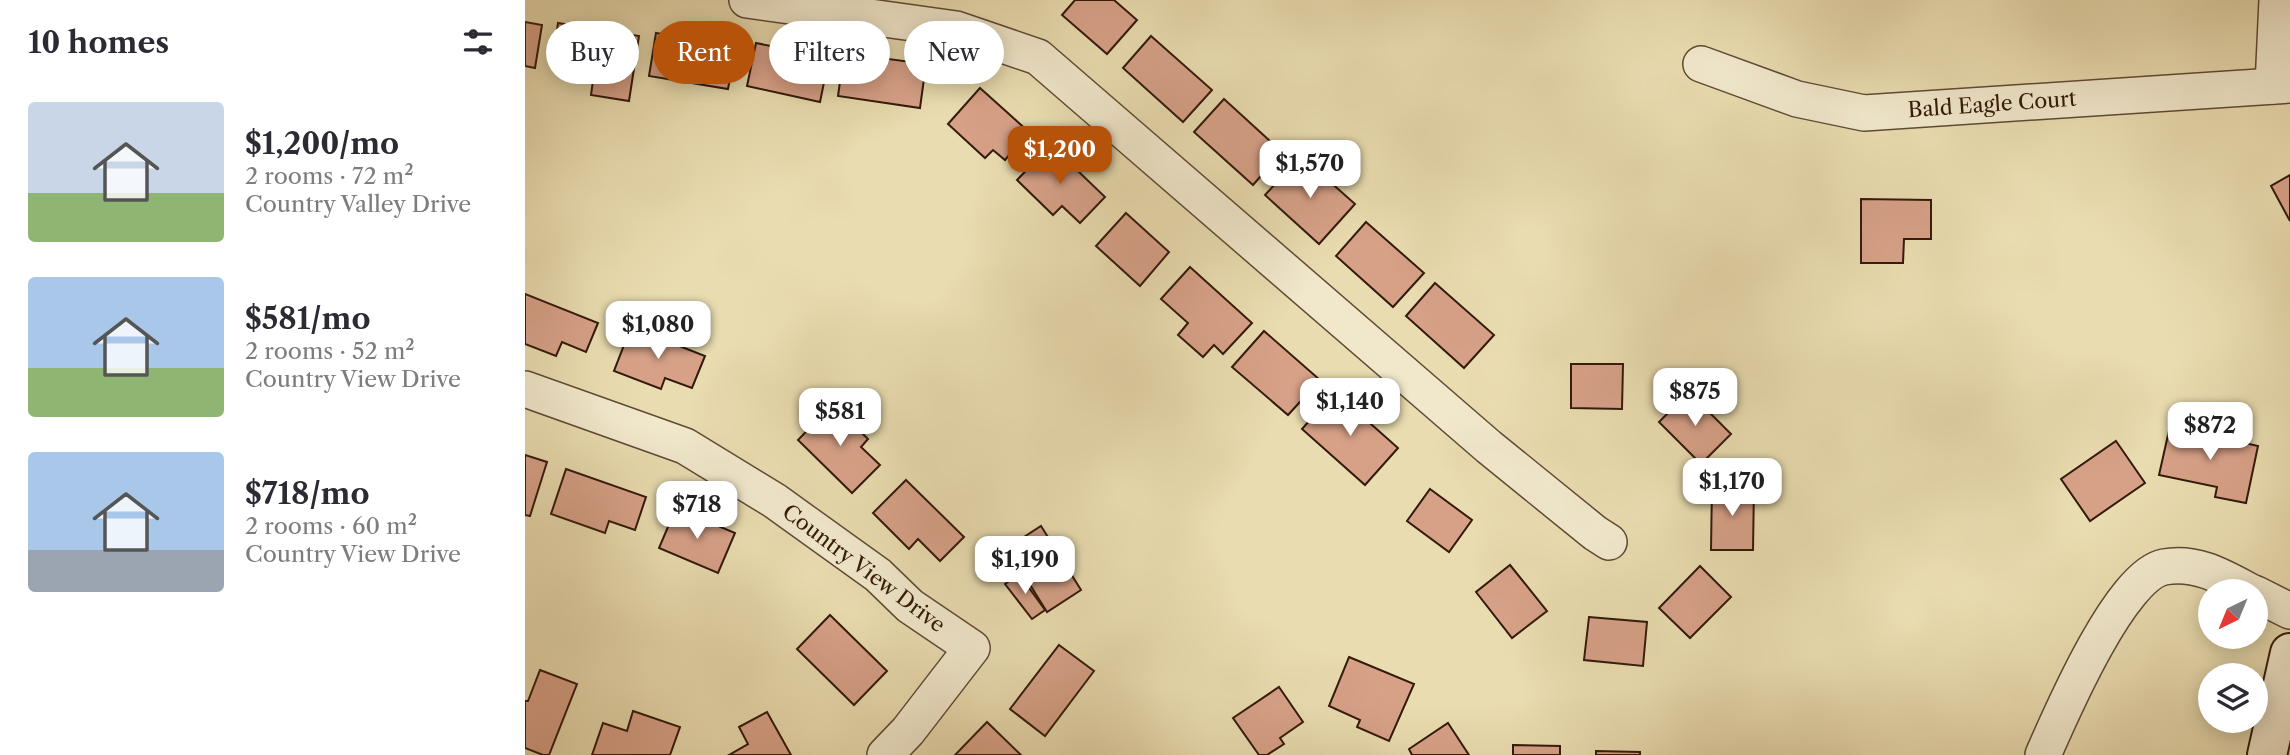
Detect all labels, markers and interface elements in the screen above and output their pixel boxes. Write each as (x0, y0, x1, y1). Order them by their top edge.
chip: Buy (546, 21, 639, 84)
chip: Rent (653, 21, 755, 84)
chip: Filters (769, 21, 890, 84)
chip: New (904, 21, 1004, 84)
icon: filters (459, 23, 497, 61)
text: 10 homes (28, 24, 169, 61)
street label: Bald Eagle Court (1907, 86, 2078, 122)
text: $1,200/mo (245, 125, 399, 162)
pin: $1,200 (1003, 127, 1117, 186)
icon: home (84, 130, 168, 214)
text: $1,200 (1024, 135, 1096, 163)
pin: $1,570 (1253, 140, 1367, 200)
text: $1,570 (1276, 149, 1344, 177)
text: 2 rooms · 72 m² (245, 162, 414, 190)
text: Country Valley Drive (245, 190, 471, 218)
text: $581/mo (245, 300, 370, 337)
pin: $1,080 (601, 302, 715, 361)
icon: home (84, 305, 168, 389)
text: $1,080 (622, 310, 694, 338)
text: 2 rooms · 52 m² (245, 337, 415, 365)
text: Country View Drive (245, 365, 461, 393)
pin: $875 (1654, 368, 1736, 428)
text: $875 (1669, 377, 1721, 405)
pin: $1,140 (1293, 378, 1407, 438)
text: $1,140 (1316, 387, 1384, 415)
pin: $581 (799, 388, 881, 448)
text: $581 (815, 397, 865, 425)
pin: $872 (2169, 402, 2251, 462)
text: $872 (2184, 411, 2236, 439)
pin: $1,170 (1675, 458, 1789, 518)
text: $1,170 (1699, 467, 1765, 495)
text: $718/mo (245, 475, 370, 512)
icon: home (84, 480, 168, 564)
pin: $718 (656, 482, 738, 541)
text: $718 (672, 490, 722, 518)
street label: Country View Drive (778, 499, 950, 637)
text: 2 rooms · 60 m² (245, 512, 417, 540)
pin: $1,190 (968, 536, 1082, 596)
text: Country View Drive (245, 540, 461, 568)
text: $1,190 (991, 545, 1059, 573)
north arrow (2198, 579, 2268, 649)
map controls (2198, 579, 2268, 733)
button: layers (2198, 663, 2268, 733)

